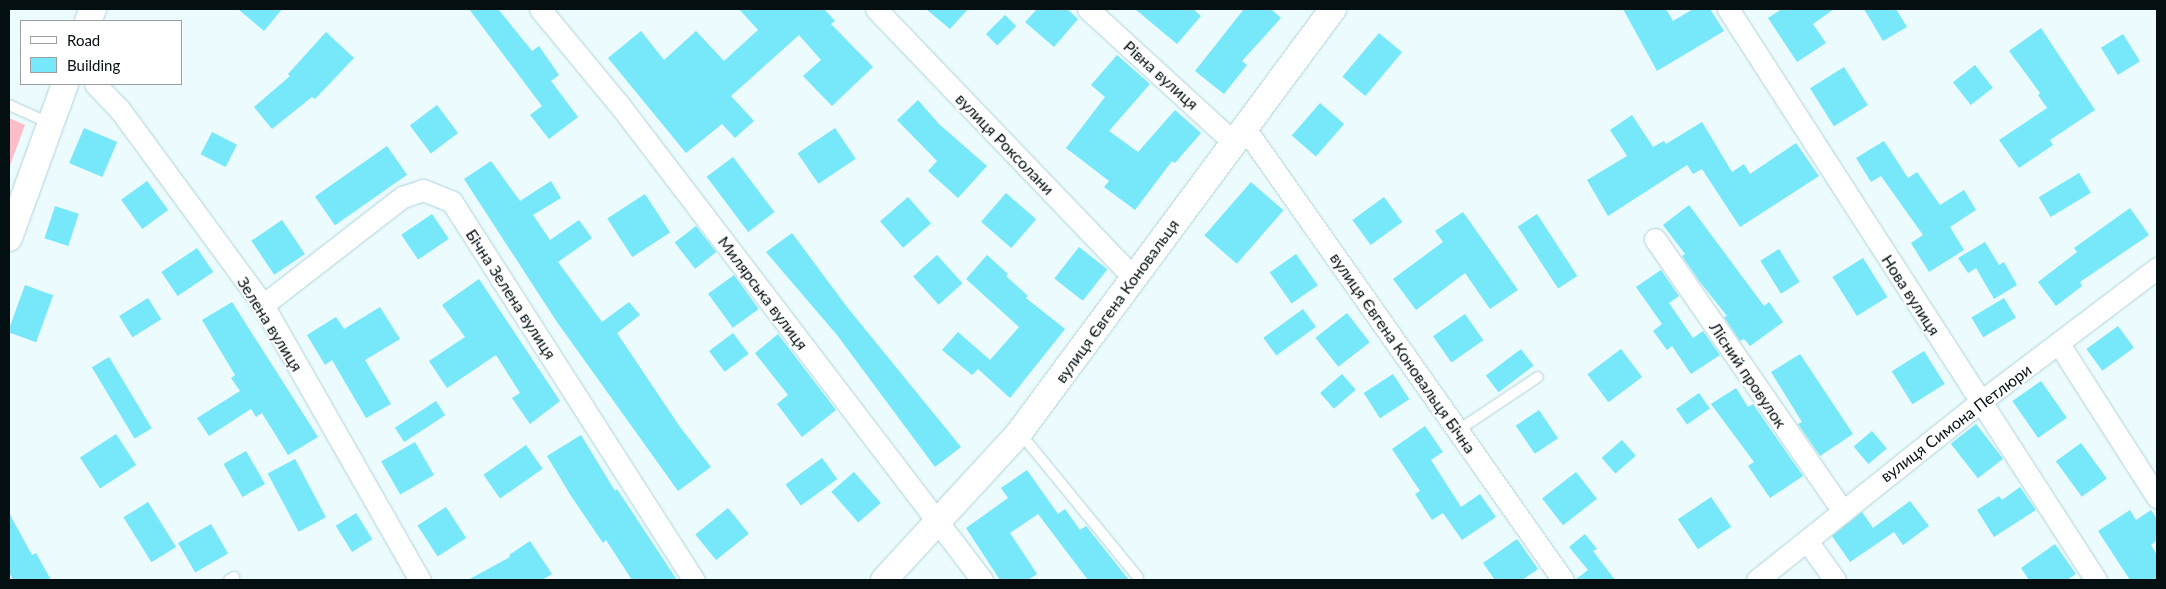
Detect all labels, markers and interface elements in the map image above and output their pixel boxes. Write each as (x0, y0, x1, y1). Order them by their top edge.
legend (20, 20, 182, 85)
text: Road (67, 31, 100, 49)
street label: Рівна вулиця (1120, 36, 1202, 114)
text: Building (67, 56, 120, 74)
street label: вулиця Роксолани (952, 89, 1058, 199)
street label: вулиця Євгена Коновальця (1051, 215, 1183, 387)
street label: Бічна Зелена вулиця (462, 226, 560, 362)
street label: Милярська вулиця (714, 232, 812, 354)
street label: вулиця Євгена Коновальця Бічна (1326, 249, 1480, 457)
street label: Нова вулиця (1878, 251, 1944, 339)
street label: Зелена вулиця (233, 273, 307, 375)
street label: Лісний провулок (1706, 318, 1790, 432)
street label: вулиця Симона Петлюри (1877, 360, 2035, 486)

